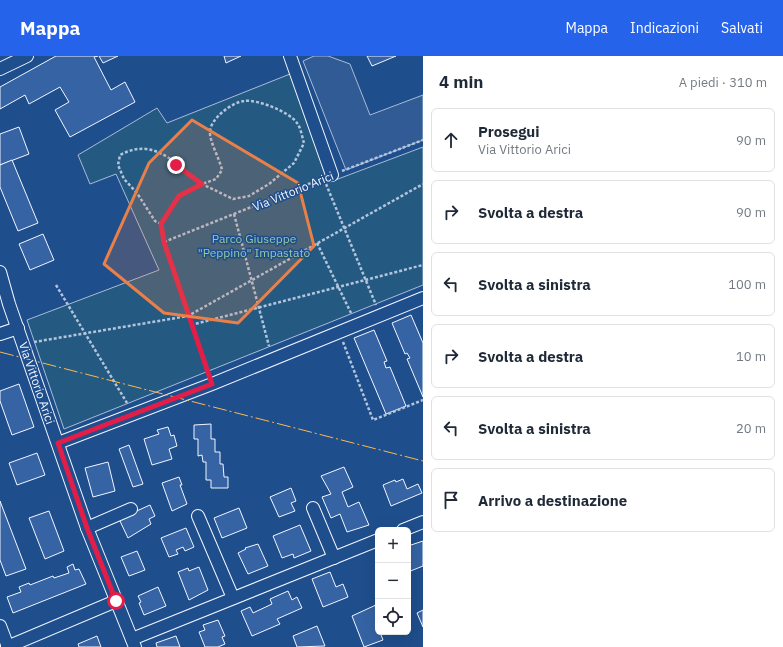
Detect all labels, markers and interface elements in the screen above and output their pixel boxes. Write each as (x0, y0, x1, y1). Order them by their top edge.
text: Mappa (20, 16, 80, 40)
text: Mappa (566, 19, 608, 37)
text: Indicazioni (630, 19, 699, 37)
text: Salvati (721, 19, 763, 37)
text: 4 min (439, 71, 483, 93)
text: A piedi · 310 m (679, 74, 767, 91)
text: Prosegui (478, 122, 540, 141)
icon: ahead (440, 129, 462, 151)
text: 90 m (736, 132, 766, 149)
text: Via Vittorio Arici (478, 141, 571, 158)
route end (167, 156, 185, 174)
street label: Via Vittorio Arici (250, 168, 336, 214)
icon: right (440, 201, 462, 223)
text: Svolta a destra (478, 203, 583, 222)
text: 90 m (736, 204, 766, 221)
park label: Parco Giuseppe "Peppino" Impastato (198, 231, 311, 260)
icon: left (440, 273, 462, 295)
text: Svolta a sinistra (478, 275, 591, 294)
text: 100 m (728, 276, 766, 293)
street label: Via Vittorio Arici (16, 340, 58, 426)
icon: right (440, 345, 462, 367)
text: Svolta a destra (478, 347, 583, 366)
text: 10 m (736, 348, 766, 365)
icon: left (440, 417, 462, 439)
text: Svolta a sinistra (478, 419, 591, 438)
text: 20 m (736, 420, 766, 437)
icon: arrive (440, 489, 462, 511)
text: Arrivo a destinazione (478, 491, 627, 510)
map controls (375, 527, 411, 635)
button: + (375, 527, 411, 563)
button: − (375, 563, 411, 599)
route start (107, 592, 125, 610)
button: locate (375, 599, 411, 635)

